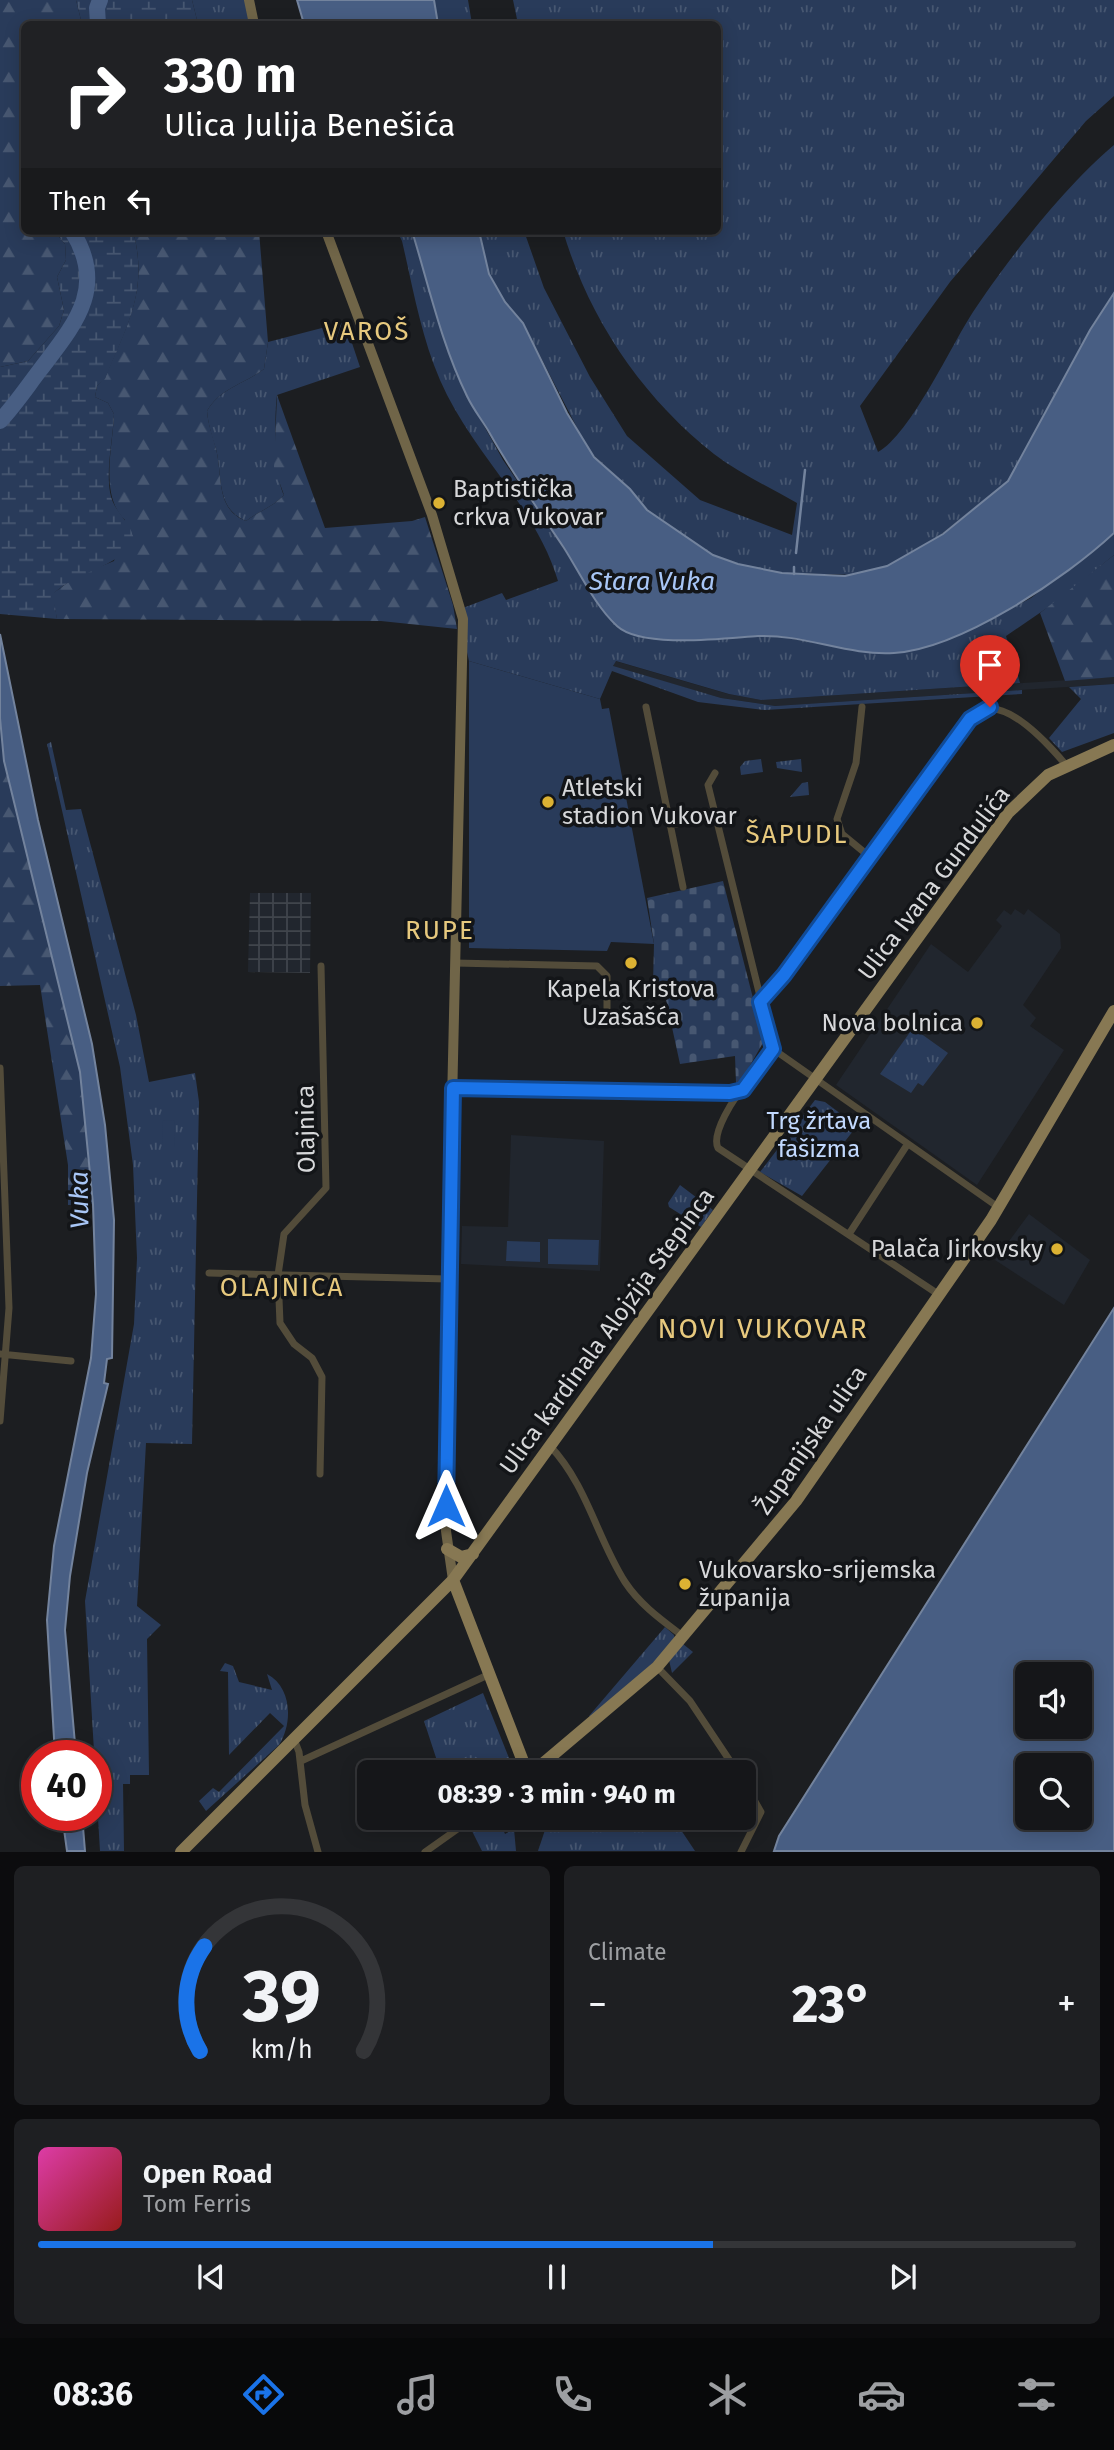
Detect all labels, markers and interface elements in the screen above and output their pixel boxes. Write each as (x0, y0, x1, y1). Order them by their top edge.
text: 330 m (164, 46, 297, 105)
icon: right (49, 49, 140, 140)
text: Ulica Julija Benešića (164, 106, 456, 144)
icon: left (121, 182, 159, 220)
text: Then (49, 186, 107, 217)
district label: VAROŠ (324, 315, 410, 347)
place label: Baptistička crkva Vukovar (453, 475, 604, 531)
marker: Baptistička crkva Vukovar (431, 495, 447, 511)
water label: Stara Vuka (588, 566, 715, 597)
pin (960, 635, 1020, 707)
icon: arrive (971, 646, 1009, 684)
place label: Atletski stadion Vukovar (562, 774, 738, 830)
street label: Ulica Ivana Gundulića (852, 781, 1016, 985)
marker: Atletski stadion Vukovar (540, 794, 556, 810)
district label: ŠAPUDL (746, 818, 848, 850)
district label: RUPE (405, 915, 475, 946)
marker: Kapela Kristova Uzašašća (623, 955, 639, 971)
place label: Kapela Kristova Uzašašća (547, 975, 715, 1031)
place label: Nova bolnica (821, 1009, 963, 1037)
marker: Nova bolnica (969, 1015, 985, 1031)
street label: Olajnica (291, 1085, 321, 1173)
park label: Trg žrtava fašizma (767, 1107, 871, 1163)
water label: Vuka (63, 1171, 96, 1229)
street label: Ulica kardinala Alojzija Stepinca (494, 1182, 720, 1480)
place label: Palača Jirkovsky (871, 1235, 1043, 1263)
marker: Palača Jirkovsky (1049, 1241, 1065, 1257)
district label: OLAJNICA (220, 1272, 344, 1303)
district label: NOVI VUKOVAR (657, 1312, 869, 1345)
street label: Županijska ulica (749, 1360, 873, 1520)
position arrow (409, 1469, 483, 1543)
place label: Vukovarsko-srijemska županija (699, 1556, 936, 1612)
marker: Vukovarsko-srijemska županija (677, 1576, 693, 1592)
map controls (1015, 1662, 1092, 1830)
button: sound (1015, 1662, 1092, 1739)
speed limit sign: 40 (21, 1740, 112, 1831)
button: search (1015, 1753, 1092, 1830)
text: 08:39 · 3 min · 940 m (437, 1779, 676, 1810)
text: Climate (588, 1938, 667, 1966)
text: 39 (242, 1954, 321, 2041)
text: 23° (792, 1973, 872, 2036)
text: − (588, 1981, 607, 2027)
text: + (1057, 1981, 1076, 2027)
text: km/h (251, 2035, 313, 2065)
text: Open Road (143, 2159, 272, 2190)
text: Tom Ferris (143, 2190, 251, 2218)
icon: previous (192, 2258, 230, 2296)
icon: pause (538, 2258, 576, 2296)
icon: next (884, 2258, 922, 2296)
icon: directions (239, 2370, 288, 2419)
icon: music (393, 2370, 442, 2419)
icon: phone (548, 2370, 597, 2419)
icon: climate (703, 2370, 752, 2419)
icon: car (857, 2370, 906, 2419)
icon: filters (1012, 2370, 1061, 2419)
text: 08:36 (53, 2375, 133, 2413)

